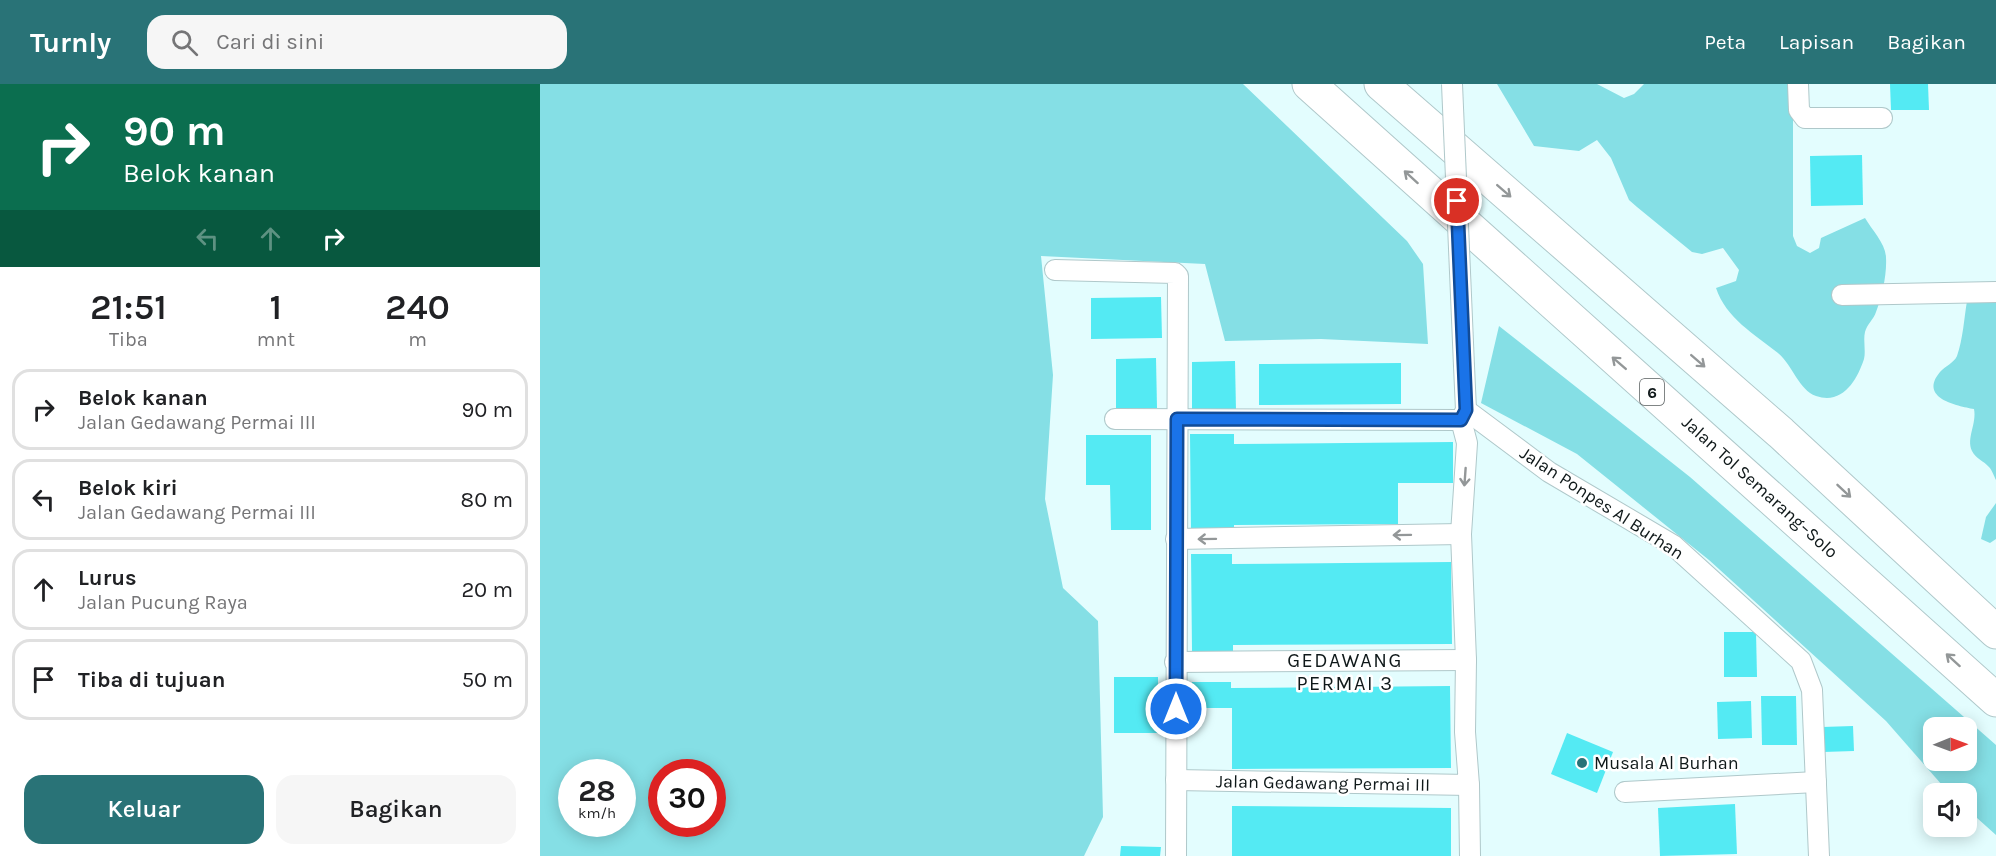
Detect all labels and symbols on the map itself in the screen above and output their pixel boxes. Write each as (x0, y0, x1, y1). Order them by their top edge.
one-way arrow (1404, 170, 1419, 184)
pin (1431, 175, 1482, 226)
one-way arrow (1496, 185, 1512, 198)
one-way arrow (1690, 354, 1705, 368)
one-way arrow (1612, 356, 1627, 370)
road number: 6 (1640, 379, 1664, 405)
street label: Jalan Tol Semarang–Solo (1677, 411, 1843, 563)
street label: Jalan Ponpes Al Burhan (1516, 442, 1688, 564)
one-way arrow (1459, 466, 1470, 486)
one-way arrow (1836, 484, 1851, 498)
one-way arrow (1393, 529, 1413, 541)
one-way arrow (1198, 533, 1218, 545)
district label: GEDAWANG PERMAI 3 (1287, 649, 1403, 695)
one-way arrow (1945, 653, 1960, 667)
position arrow (1144, 677, 1208, 741)
north arrow (1923, 717, 1977, 771)
place label: Musala Al Burhan (1594, 752, 1739, 774)
marker: Musala Al Burhan (1575, 756, 1589, 770)
speed limit sign: 30 (648, 759, 726, 837)
street label: Jalan Gedawang Permai III (1216, 770, 1430, 796)

